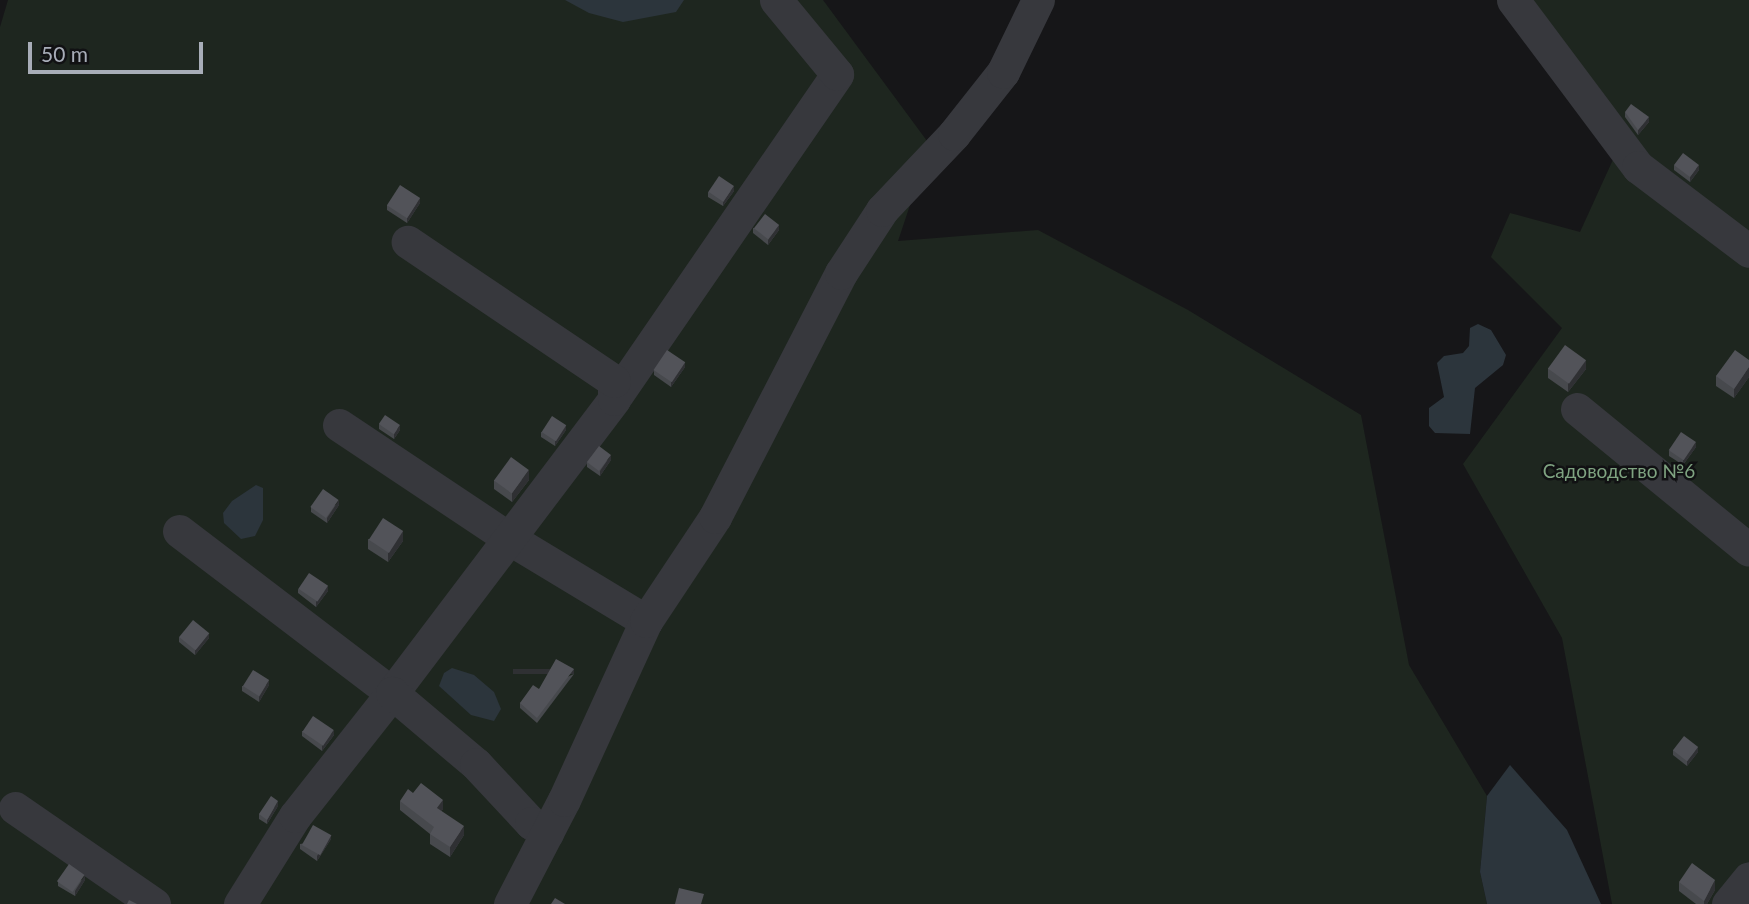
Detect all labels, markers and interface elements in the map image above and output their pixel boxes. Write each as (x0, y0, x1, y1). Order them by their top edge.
scale bar (32, 28, 206, 72)
text: 50 m (41, 41, 88, 66)
park label: Садоводство №6 (1543, 460, 1695, 482)

